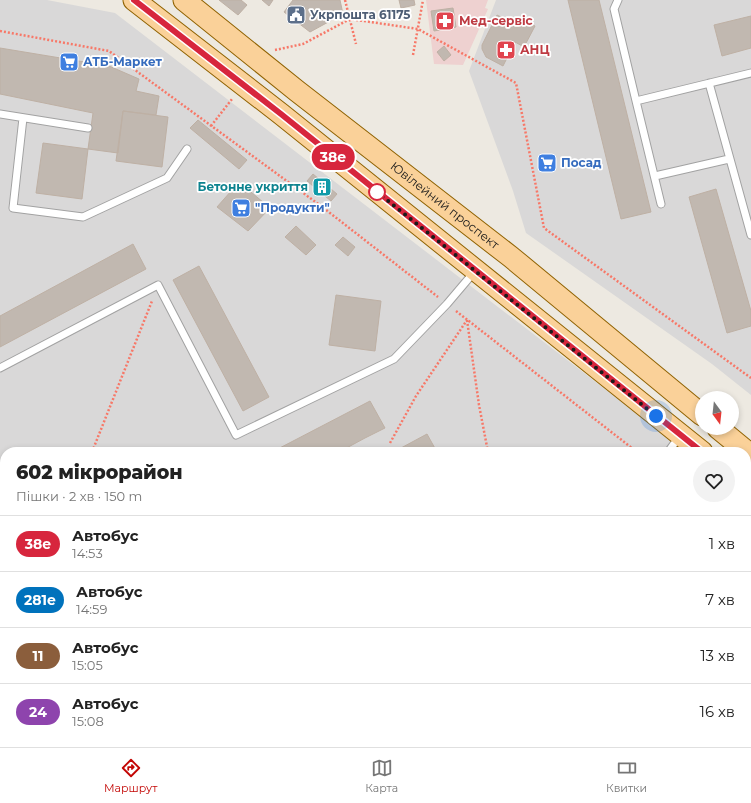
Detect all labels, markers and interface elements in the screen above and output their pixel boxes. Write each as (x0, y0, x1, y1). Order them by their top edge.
public building icon: Укрпошта 61175 (285, 4, 307, 26)
place label: Укрпошта 61175 (310, 7, 411, 22)
pharmacy icon: Мед-сервіс (434, 10, 456, 32)
place label: Мед-сервіс (459, 13, 533, 28)
pharmacy icon: АНЦ (495, 39, 517, 61)
place label: АНЦ (520, 42, 549, 57)
supermarket icon: АТБ-Маркет (58, 51, 80, 73)
place label: АТБ-Маркет (83, 54, 162, 69)
line badge: 38е (310, 144, 356, 170)
text: 38е (320, 148, 346, 166)
supermarket icon: Посад (536, 152, 558, 174)
place label: Посад (561, 155, 602, 170)
street label: Ювілейний проспект (388, 158, 503, 252)
building icon: Бетонне укриття (311, 176, 333, 198)
place label: Бетонне укриття (198, 179, 308, 194)
unlabelled marker (368, 183, 386, 201)
supermarket icon: "Продукти" (230, 197, 252, 219)
place label: "Продукти" (255, 200, 330, 215)
north arrow (695, 391, 739, 435)
map controls (695, 391, 739, 435)
your location (646, 406, 666, 426)
button: heart (693, 460, 735, 502)
text: 602 мікрорайон (16, 461, 183, 484)
text: Пішки · 2 хв · 150 m (16, 488, 142, 504)
text: Автобус (72, 526, 139, 545)
text: 1 хв (709, 534, 735, 553)
text: 38е (25, 535, 51, 553)
text: 14:53 (72, 545, 103, 561)
text: Автобус (76, 582, 143, 601)
text: 7 хв (705, 590, 735, 609)
text: 281е (24, 591, 56, 609)
text: 14:59 (76, 601, 107, 617)
text: Автобус (72, 638, 139, 657)
text: 13 хв (700, 646, 735, 665)
text: 11 (33, 647, 43, 665)
text: 15:05 (72, 657, 103, 673)
text: Автобус (72, 694, 139, 713)
text: 16 хв (700, 702, 735, 721)
text: 24 (29, 703, 47, 721)
text: 15:08 (72, 713, 104, 729)
tab: Маршрут (104, 757, 157, 795)
tab: Карта (365, 757, 398, 795)
tab: Квитки (606, 757, 647, 795)

